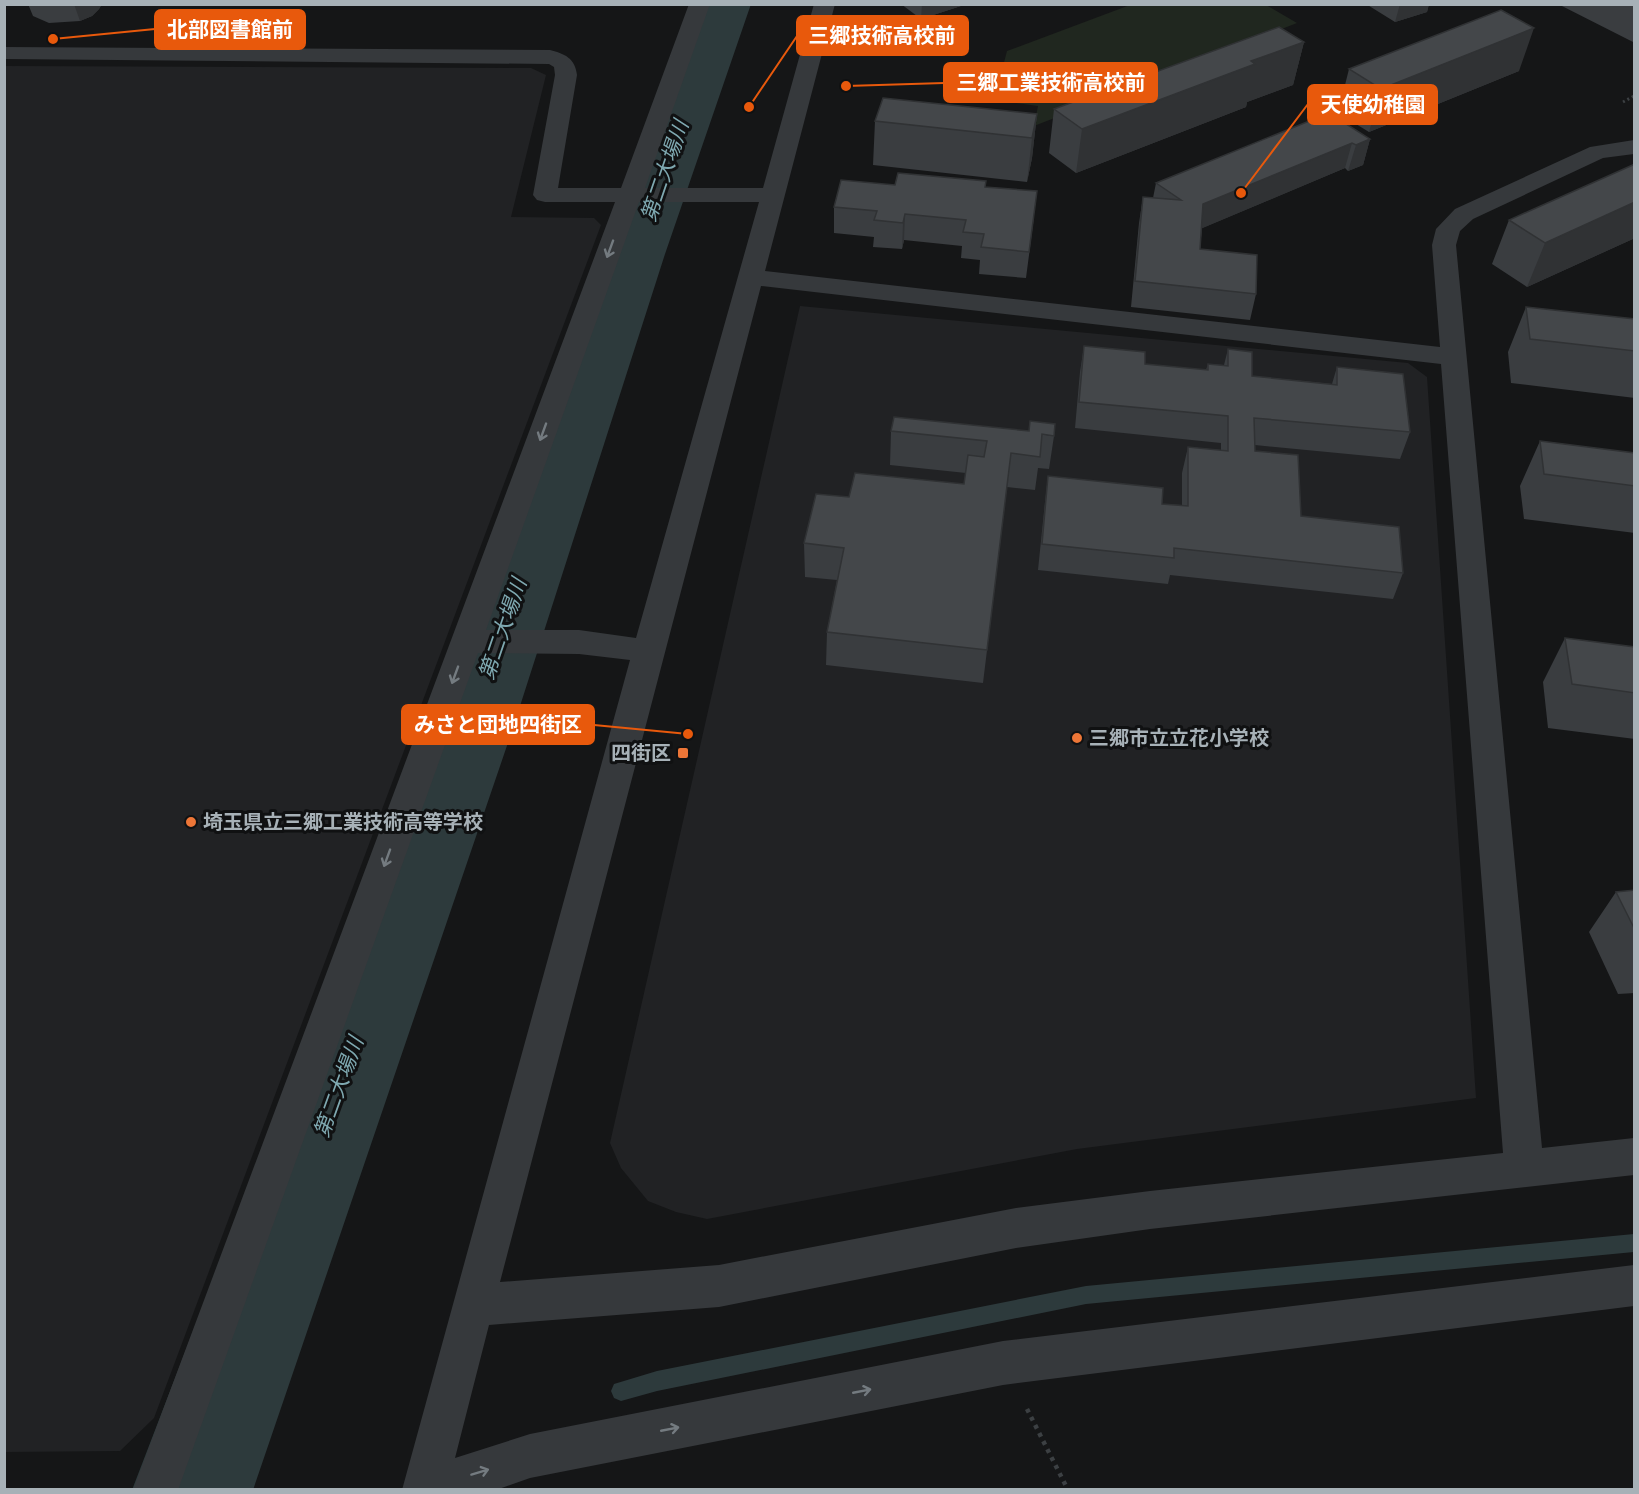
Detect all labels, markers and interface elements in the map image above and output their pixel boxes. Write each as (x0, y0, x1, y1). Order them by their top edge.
callout: 北部図書館前 (155, 10, 305, 49)
text: 北部図書館前 (167, 16, 293, 44)
callout: 三郷技術高校前 (797, 16, 968, 55)
text: 三郷技術高校前 (809, 22, 956, 50)
callout: 三郷工業技術高校前 (944, 63, 1157, 102)
text: 三郷工業技術高校前 (957, 69, 1146, 97)
callout: 天使幼稚園 (1308, 85, 1437, 124)
text: 天使幼稚園 (1321, 91, 1426, 119)
water label: 第二大場川 (635, 115, 696, 225)
one-way arrow (604, 239, 615, 258)
one-way arrow (537, 422, 548, 441)
water label: 第二大場川 (473, 573, 534, 683)
one-way arrow (448, 665, 459, 683)
callout: みさと団地四街区 (402, 705, 594, 744)
text: みさと団地四街区 (414, 711, 582, 739)
place label: 三郷市立立花小学校 (1089, 725, 1269, 752)
marker: 三郷市立立花小学校 (1070, 731, 1084, 745)
place label: 四街区 (611, 740, 671, 767)
marker: 四街区 (676, 746, 690, 760)
place label: 埼玉県立三郷工業技術高等学校 (203, 809, 483, 836)
marker: 埼玉県立三郷工業技術高等学校 (184, 815, 198, 829)
one-way arrow (381, 848, 392, 866)
water label: 第二大場川 (308, 1031, 371, 1141)
one-way arrow (851, 1385, 871, 1396)
one-way arrow (660, 1423, 680, 1434)
one-way arrow (470, 1466, 489, 1477)

